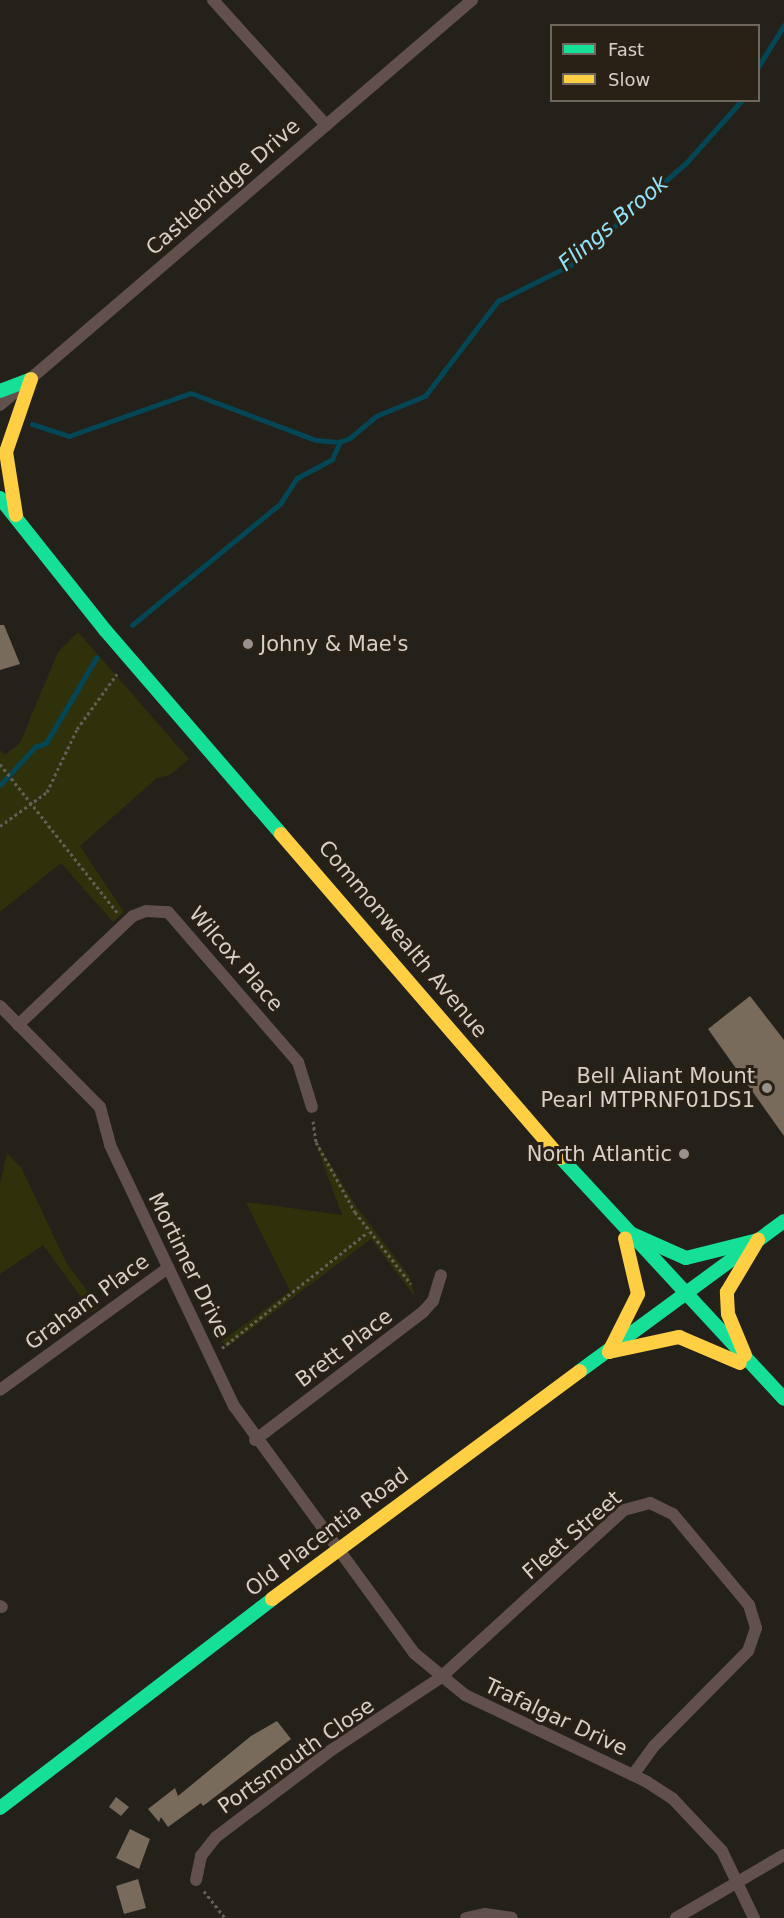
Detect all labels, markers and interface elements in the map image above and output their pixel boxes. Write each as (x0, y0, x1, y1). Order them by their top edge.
legend (550, 24, 760, 102)
text: Fast (608, 39, 644, 60)
text: Slow (608, 69, 650, 90)
street label: Castlebridge Drive (141, 113, 305, 261)
water label: Flings Brook (553, 169, 673, 277)
place label: Johny & Mae's (260, 631, 408, 657)
marker: Johny & Mae's (241, 637, 255, 651)
street label: Commonwealth Avenue (313, 835, 493, 1043)
street label: Wilcox Place (184, 901, 288, 1017)
place label: Bell Aliant Mount Pearl MTPRNF01DS1 (541, 1063, 755, 1113)
marker: Bell Aliant Mount Pearl MTPRNF01DS1 (760, 1081, 774, 1095)
place label: North Atlantic (527, 1141, 672, 1167)
marker: North Atlantic (677, 1147, 691, 1161)
street label: Mortimer Drive (143, 1188, 235, 1342)
street label: Graham Place (20, 1249, 154, 1355)
street label: Brett Place (291, 1303, 397, 1393)
street label: Old Placentia Road (240, 1462, 414, 1602)
street label: Fleet Street (518, 1485, 626, 1585)
street label: Trafalgar Drive (481, 1673, 631, 1761)
street label: Portsmouth Close (213, 1693, 379, 1819)

